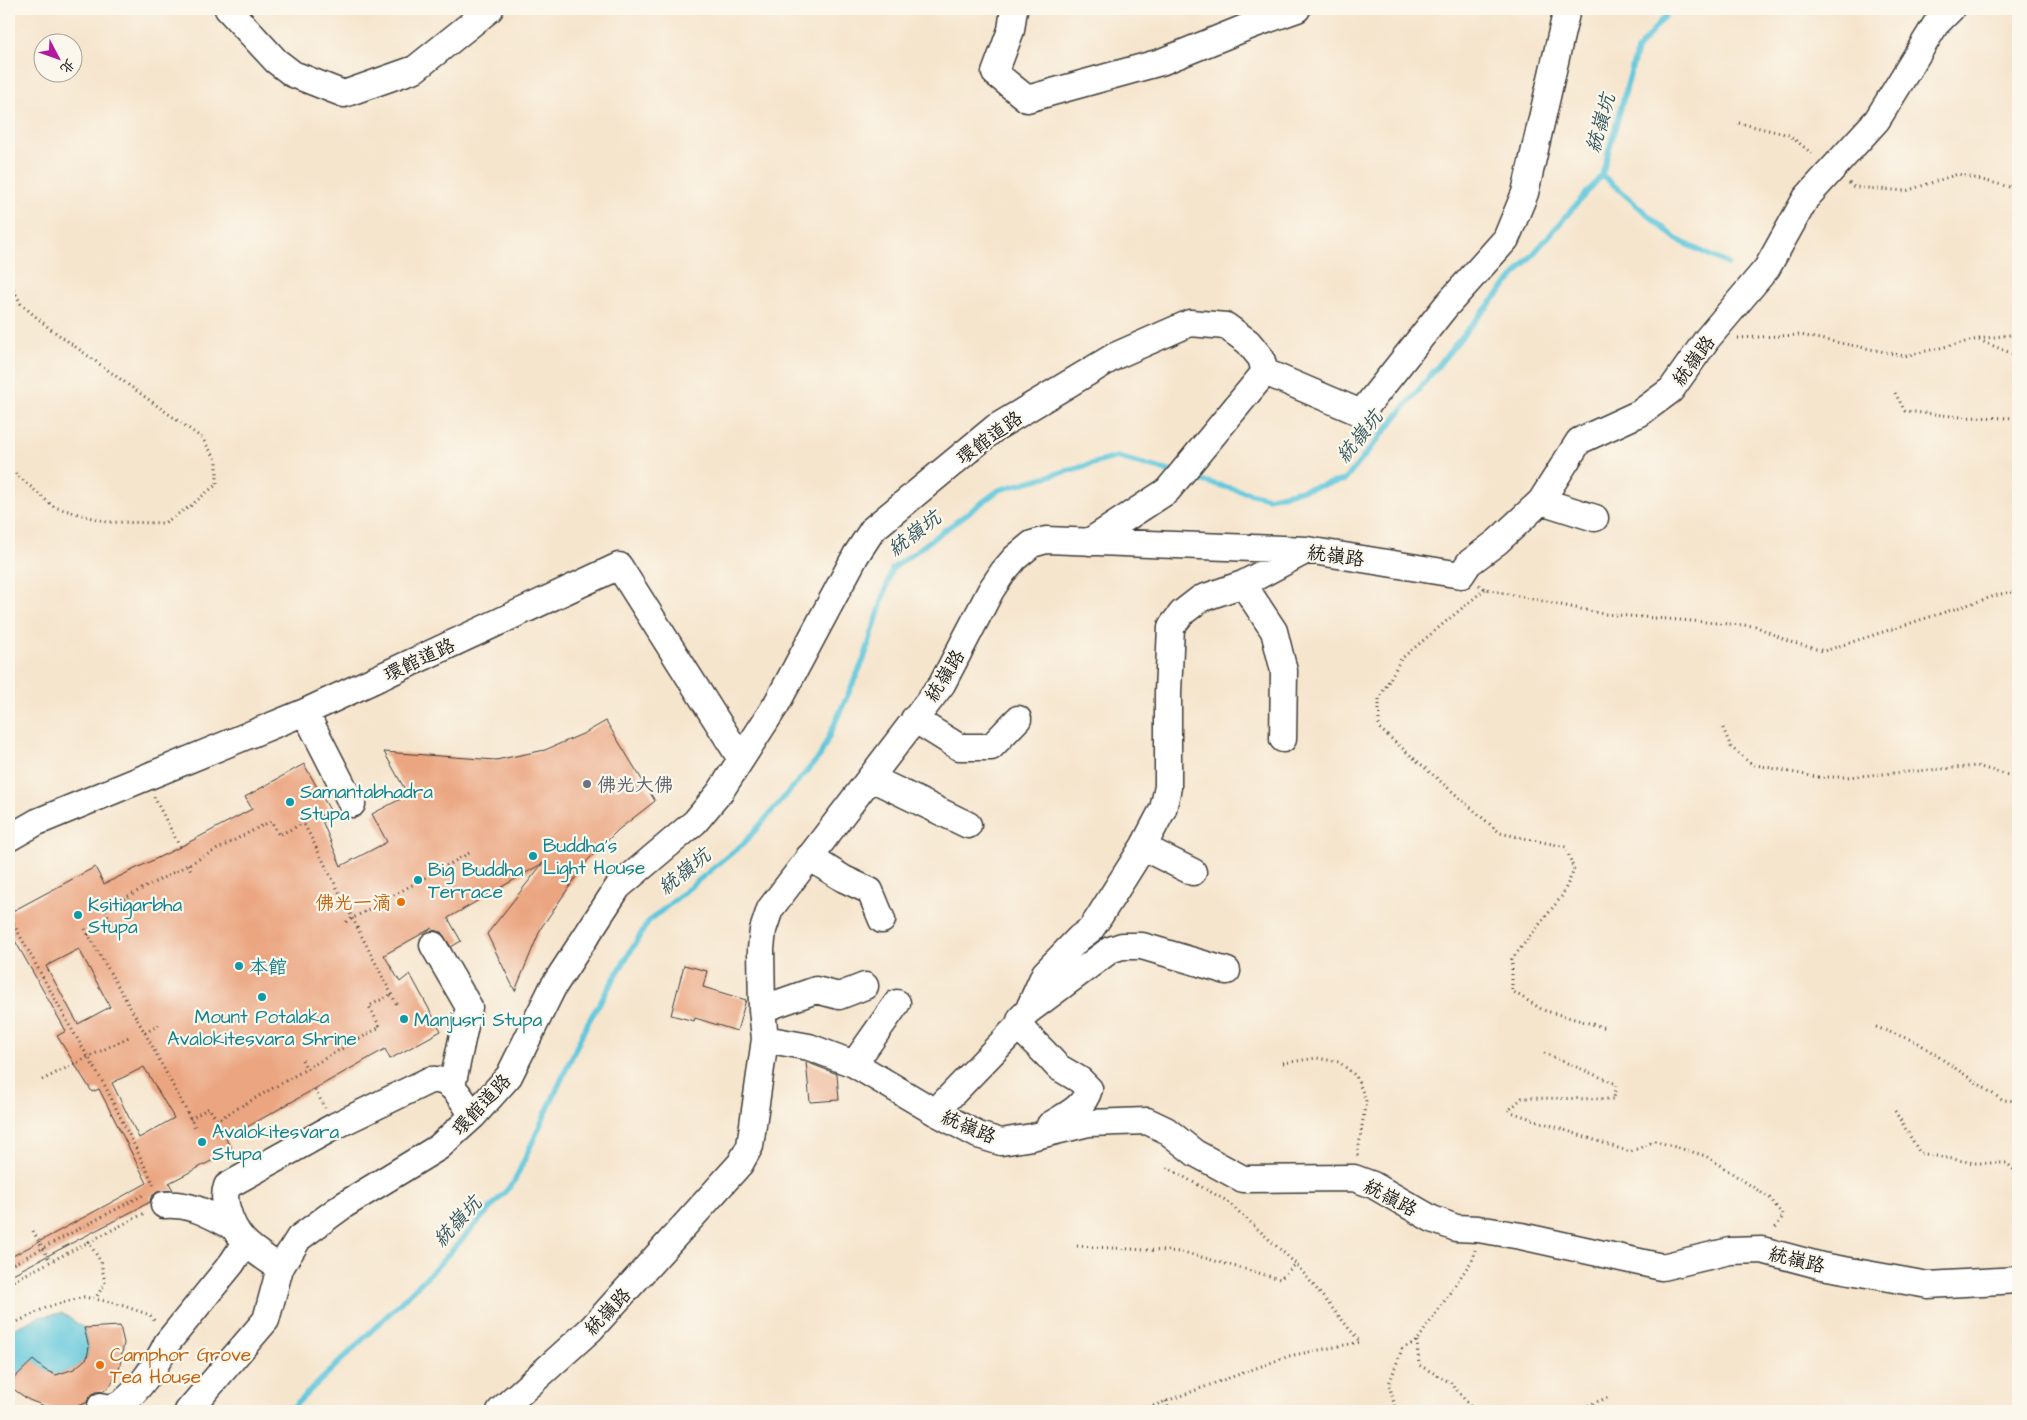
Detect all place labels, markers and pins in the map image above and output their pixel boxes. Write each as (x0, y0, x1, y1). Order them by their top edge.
place label: 佛光大佛 (597, 772, 673, 799)
marker: 佛光大佛 (581, 778, 593, 790)
place label: Samantabhadra Stupa (300, 779, 433, 828)
marker: Samantabhadra Stupa (284, 796, 296, 808)
place label: Buddha's Light House (543, 833, 645, 883)
marker: Buddha's Light House (527, 850, 539, 862)
place label: Big Buddha Terrace (428, 857, 524, 906)
marker: Big Buddha Terrace (412, 874, 424, 886)
place label: 佛光一滴 (315, 890, 391, 917)
place label: Ksitigarbha Stupa (88, 892, 182, 941)
marker: 佛光一滴 (395, 896, 407, 908)
marker: Ksitigarbha Stupa (72, 909, 84, 921)
place label: 本館 (249, 954, 287, 981)
marker: 本館 (233, 960, 245, 972)
marker: Mount Potalaka Avalokitesvara Shrine (256, 991, 268, 1003)
place label: Mount Potalaka Avalokitesvara Shrine (167, 1004, 357, 1053)
place label: Manjusri Stupa (414, 1007, 543, 1034)
marker: Manjusri Stupa (398, 1013, 410, 1025)
place label: Avalokitesvara Stupa (212, 1119, 339, 1168)
marker: Avalokitesvara Stupa (196, 1136, 208, 1148)
place label: Camphor Grove Tea House (110, 1342, 251, 1391)
marker: Camphor Grove Tea House (94, 1359, 106, 1371)

